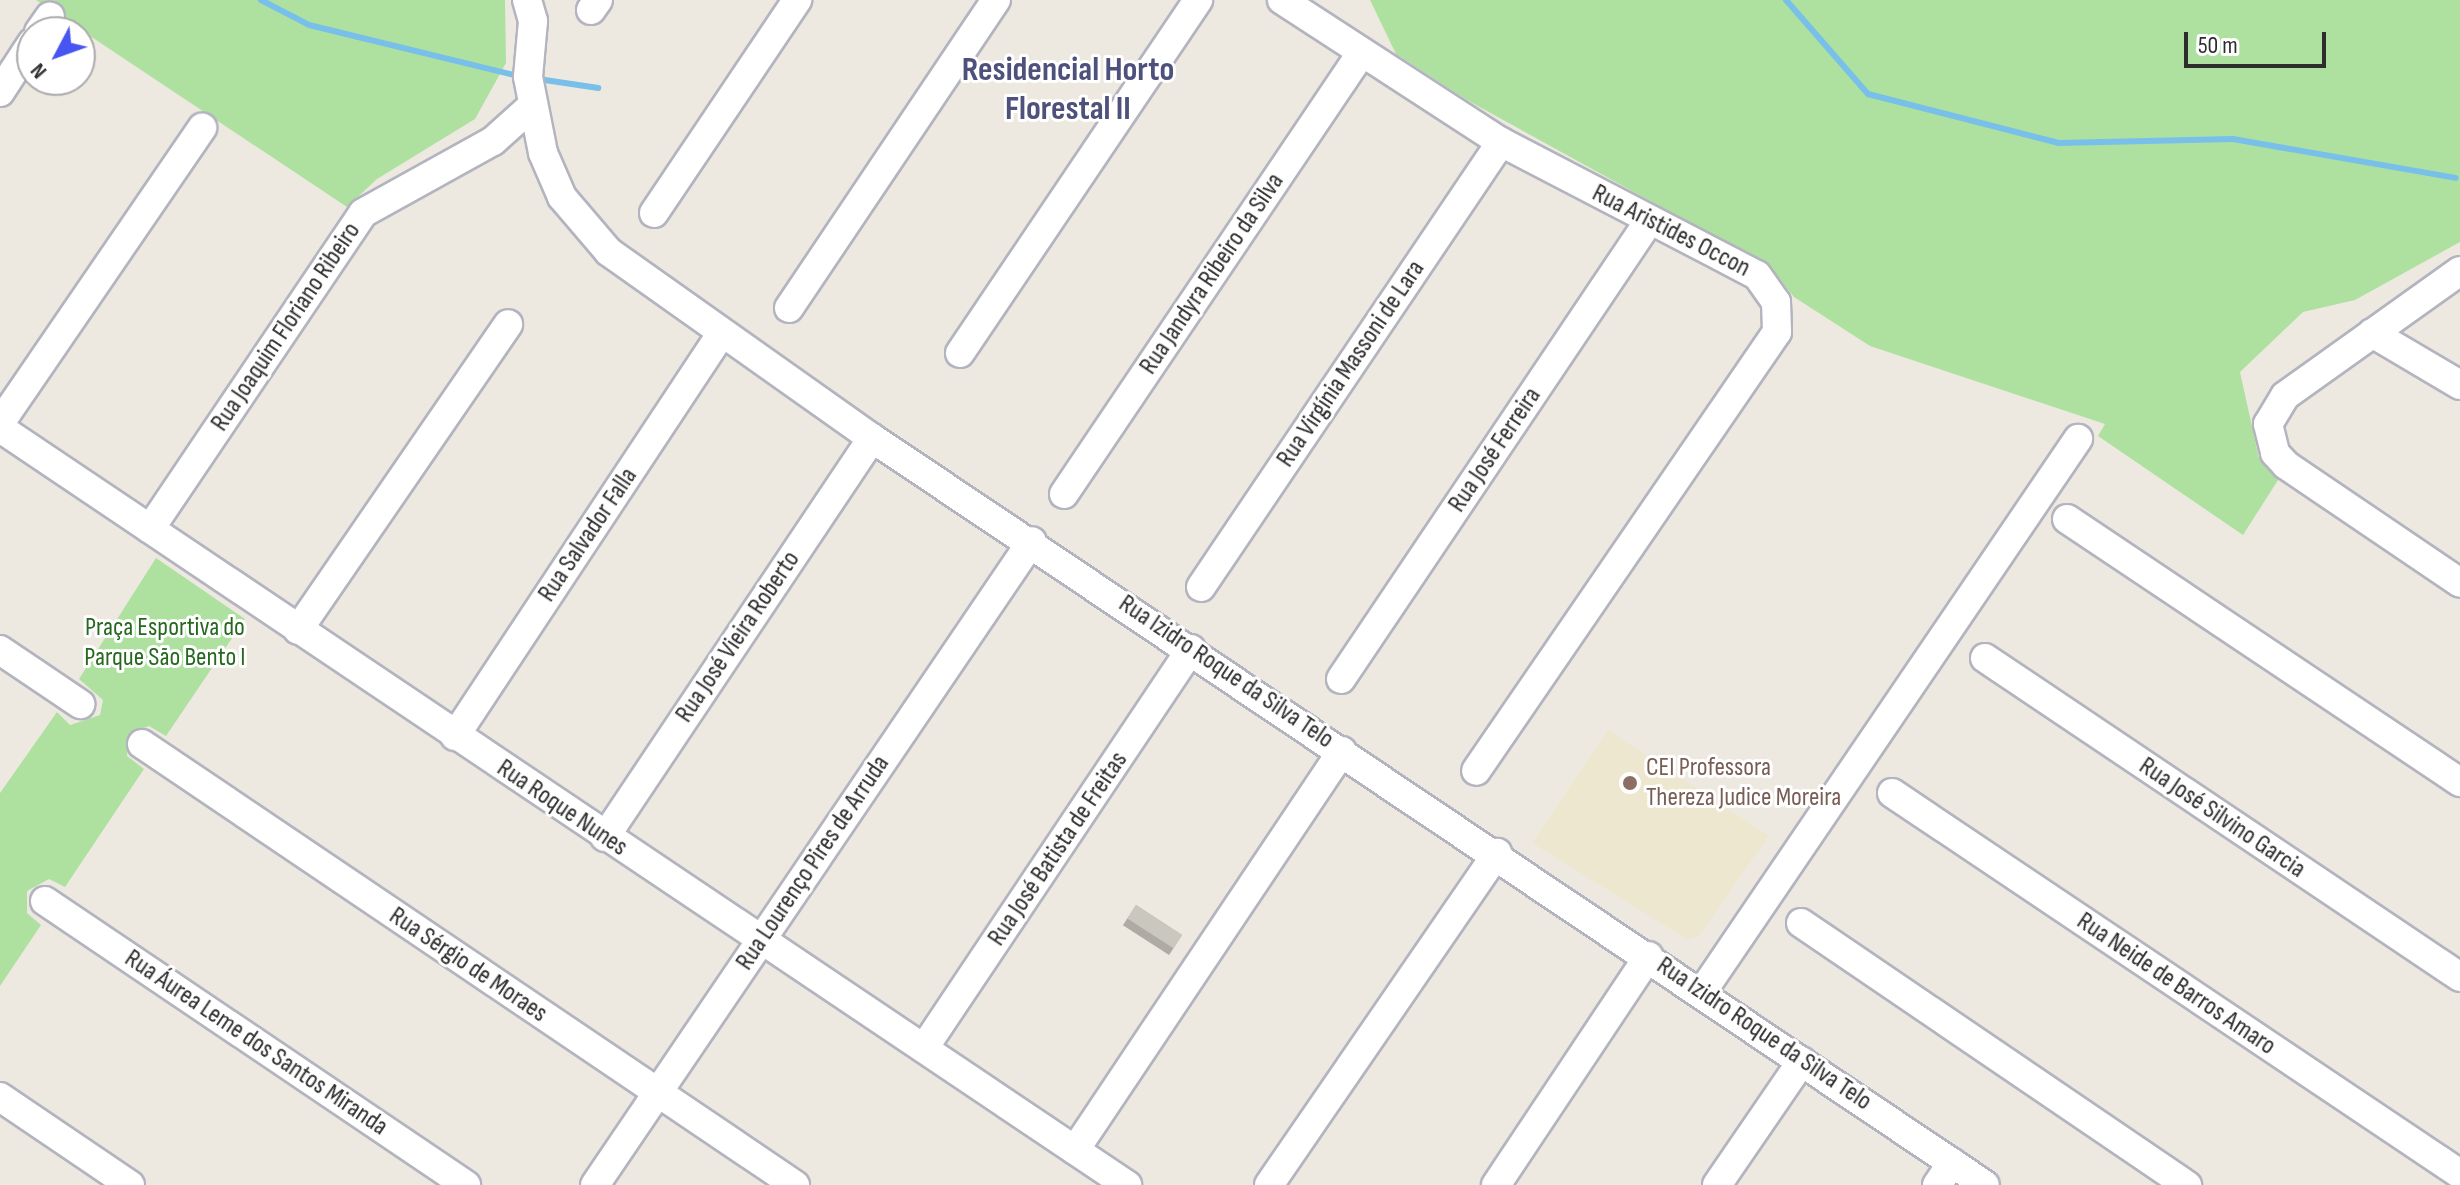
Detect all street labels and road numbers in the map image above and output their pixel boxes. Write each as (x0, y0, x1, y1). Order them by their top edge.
street label: Rua Jandyra Ribeiro da Silva (1133, 167, 1291, 381)
street label: Rua Aristides Occon (1587, 178, 1755, 284)
street label: Rua Joaquim Floriano Ribeiro (205, 217, 367, 437)
street label: Rua Virgínia Massoni de Lara (1270, 255, 1432, 473)
street label: Rua José Ferreira (1442, 382, 1548, 518)
street label: Rua Salvador Falla (532, 462, 644, 608)
street label: Rua José Vieira Roberto (669, 545, 807, 729)
street label: Rua Izidro Roque da Silva Telo (1113, 588, 1339, 756)
street label: Rua José Batista de Freitas (981, 746, 1135, 952)
street label: Rua Lourenço Pires de Arruda (730, 750, 896, 976)
street label: Rua José Silvino Garcia (2133, 751, 2311, 885)
street label: Rua Roque Nunes (491, 753, 633, 863)
street label: Rua Sérgio de Moraes (383, 901, 553, 1029)
street label: Rua Neide de Barros Amaro (2071, 906, 2281, 1062)
street label: Rua Áurea Leme dos Santos Miranda (119, 943, 393, 1143)
street label: Rua Izidro Roque da Silva Telo (1651, 950, 1877, 1118)

